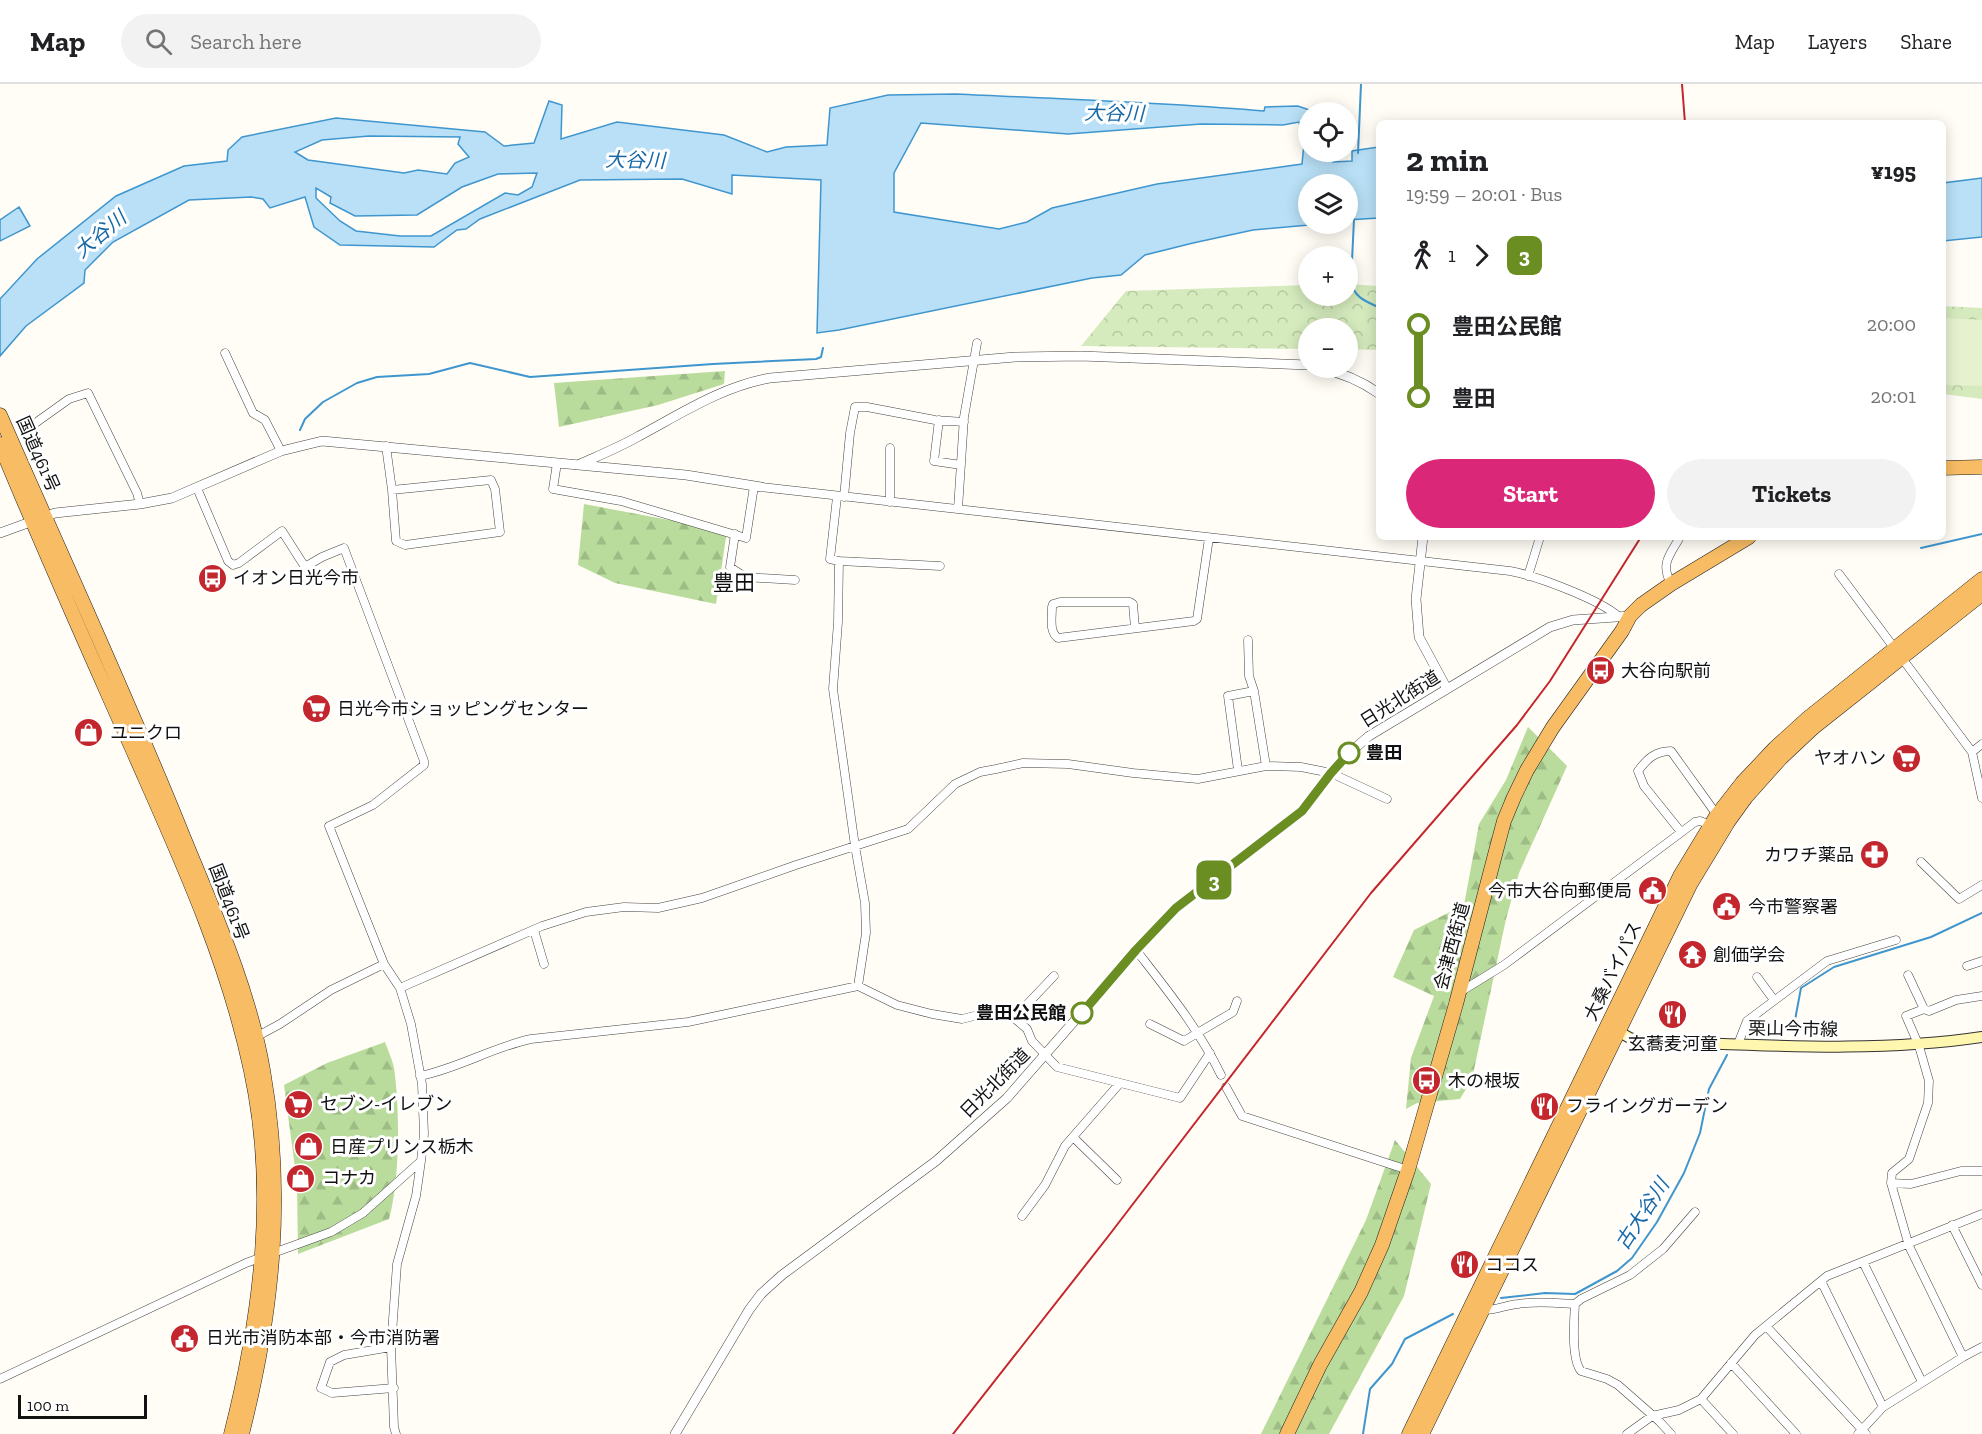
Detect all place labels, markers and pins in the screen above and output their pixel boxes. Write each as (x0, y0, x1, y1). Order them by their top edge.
bus stop icon: イオン日光今市 (196, 562, 228, 594)
place label: イオン日光今市 (233, 567, 359, 589)
bus stop icon: 大谷向駅前 (1584, 655, 1616, 687)
place label: 大谷向駅前 (1621, 660, 1711, 682)
supermarket icon: 日光今市ショッピングセンター (300, 693, 332, 725)
place label: 日光今市ショッピングセンター (337, 698, 589, 720)
shop icon: ユニクロ (73, 717, 105, 749)
place label: ユニクロ (110, 722, 182, 744)
marker: 豊田 (1338, 742, 1360, 764)
place label: 豊田 (1366, 742, 1402, 764)
supermarket icon: ヤオハン (1891, 742, 1923, 774)
place label: ヤオハン (1814, 747, 1886, 769)
pharmacy icon: カワチ薬品 (1859, 839, 1891, 871)
place label: カワチ薬品 (1764, 844, 1854, 866)
public building icon: 今市大谷向郵便局 (1637, 875, 1669, 907)
place label: 今市大谷向郵便局 (1488, 880, 1632, 902)
public building icon: 今市警察署 (1711, 891, 1743, 923)
place label: 今市警察署 (1748, 896, 1838, 918)
temple icon: 創価学会 (1676, 939, 1708, 971)
place label: 創価学会 (1713, 944, 1785, 966)
restaurant icon: 玄蕎麦河童 (1657, 999, 1689, 1031)
place label: 豊田公民館 (976, 1002, 1066, 1024)
marker: 豊田公民館 (1071, 1002, 1093, 1024)
place label: 玄蕎麦河童 (1628, 1033, 1718, 1055)
bus stop icon: 木の根坂 (1411, 1065, 1443, 1097)
place label: 木の根坂 (1448, 1070, 1520, 1092)
supermarket icon: セブン-イレブン (283, 1088, 315, 1120)
restaurant icon: フライングガーデン (1529, 1090, 1561, 1122)
place label: セブン-イレブン (320, 1093, 452, 1115)
place label: フライングガーデン (1566, 1095, 1728, 1117)
shop icon: 日産プリンス栃木 (293, 1131, 325, 1163)
place label: 日産プリンス栃木 (330, 1136, 474, 1158)
shop icon: コナカ (285, 1162, 317, 1194)
place label: コナカ (322, 1167, 376, 1189)
restaurant icon: ココス (1448, 1249, 1480, 1281)
place label: ココス (1485, 1254, 1539, 1276)
public building icon: 日光市消防本部・今市消防署 (169, 1322, 201, 1354)
place label: 日光市消防本部・今市消防署 (206, 1327, 440, 1349)

